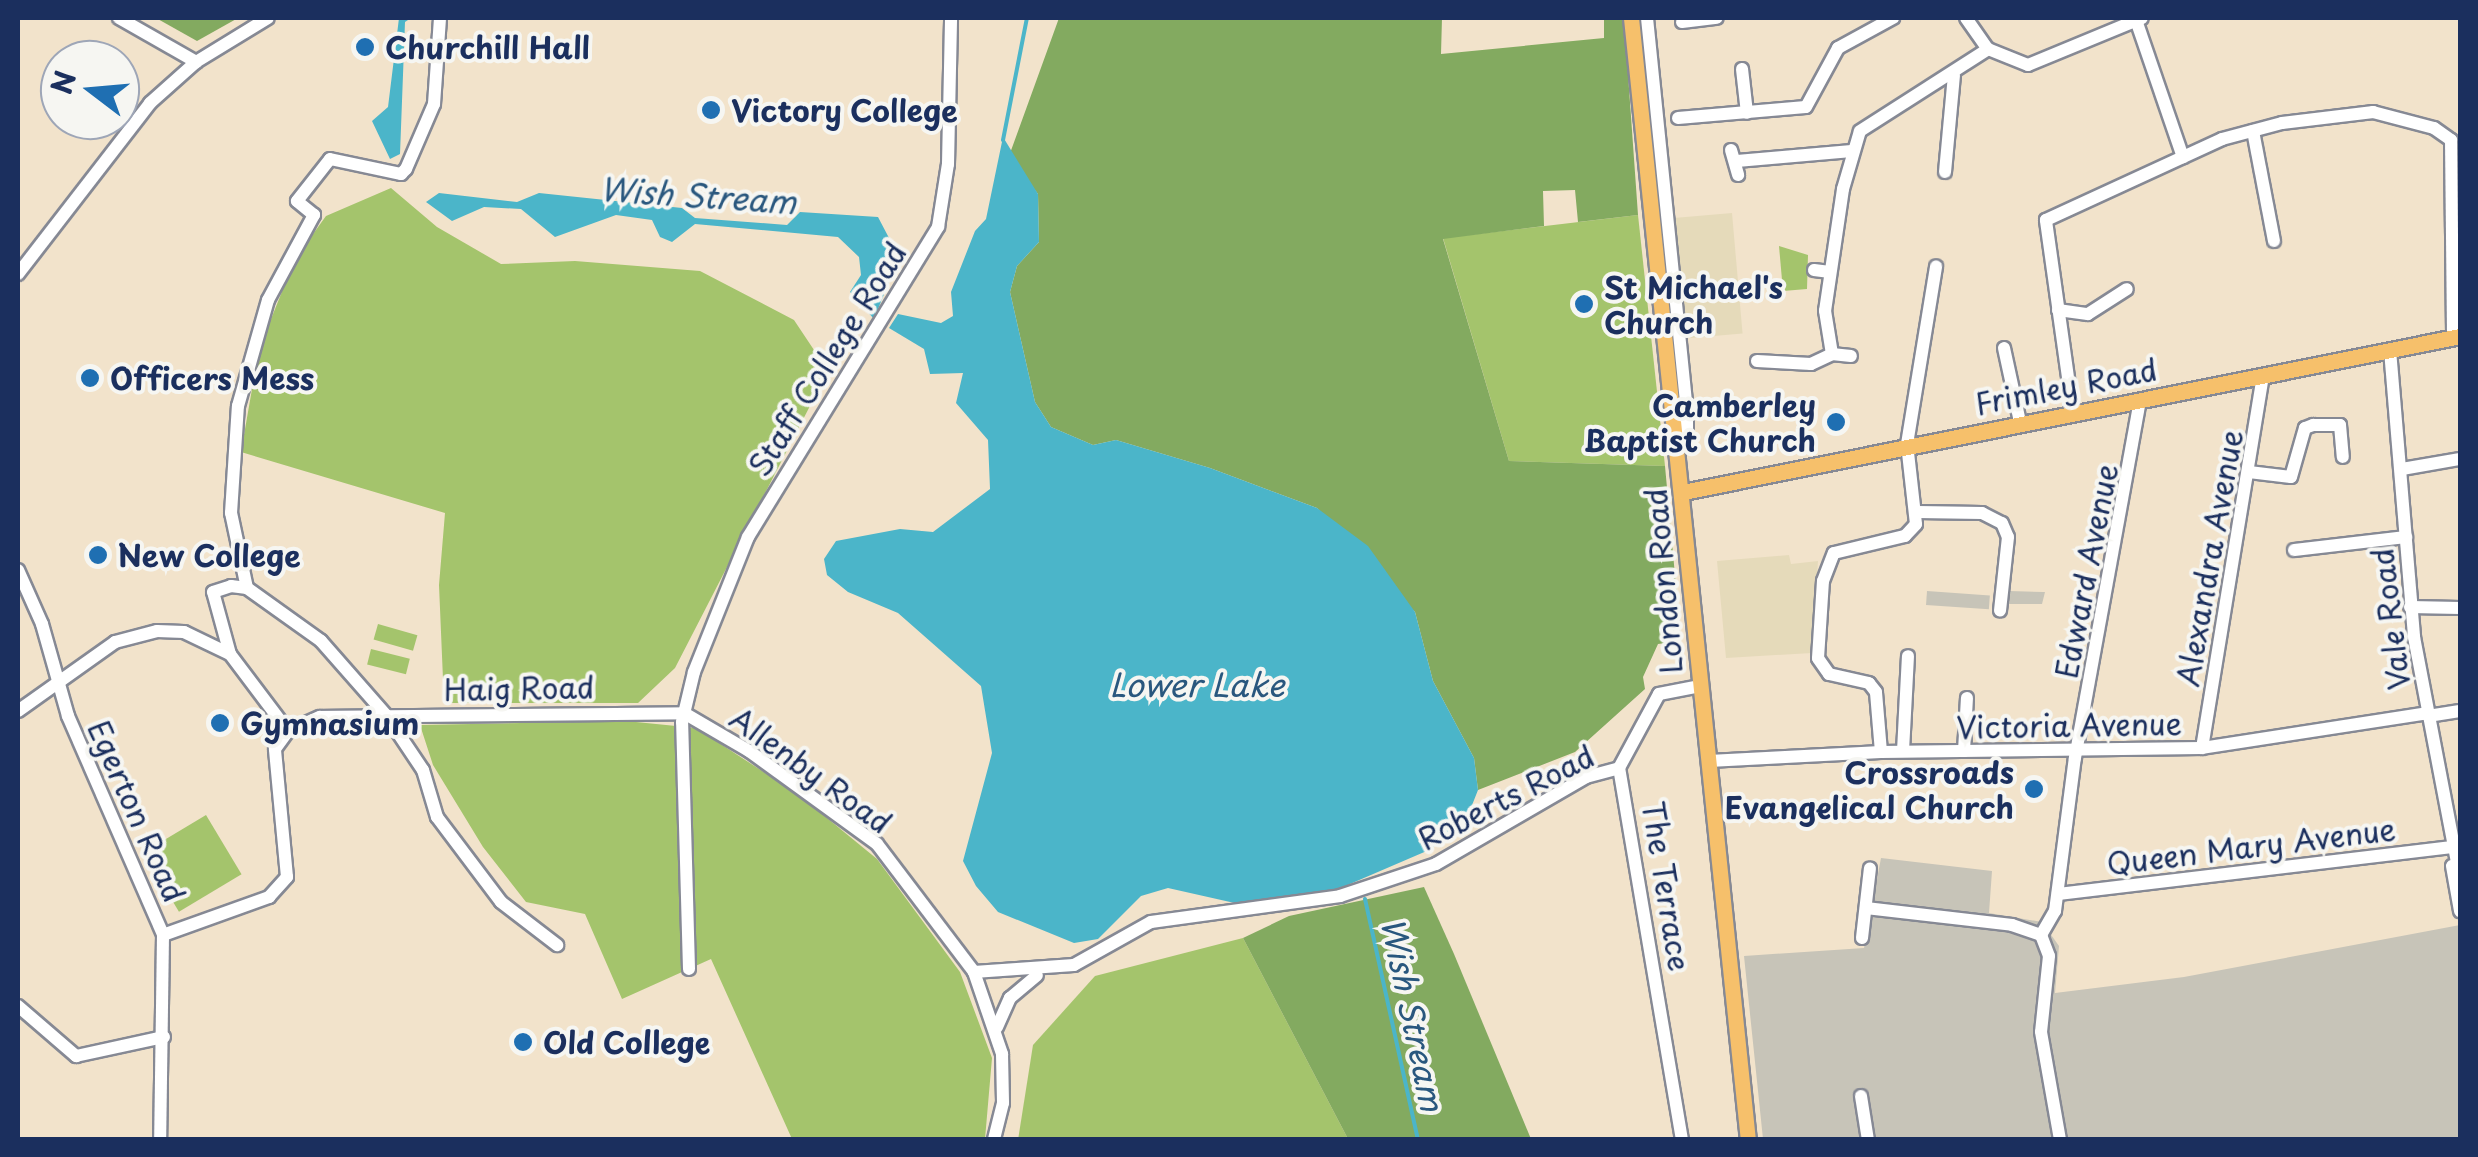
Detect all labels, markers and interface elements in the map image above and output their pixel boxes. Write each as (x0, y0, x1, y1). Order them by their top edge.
place label: Churchill Hall (385, 29, 591, 65)
marker: Churchill Hall (354, 36, 376, 58)
north arrow (40, 40, 140, 140)
text: N (39, 66, 86, 99)
place label: Victory College (731, 92, 959, 128)
marker: Victory College (700, 99, 722, 121)
water label: Wish Stream (598, 169, 798, 221)
street label: Staff College Road (740, 235, 914, 483)
place label: St Michael's Church (1604, 269, 1782, 340)
marker: St Michael's Church (1573, 293, 1595, 315)
street label: Frimley Road (1970, 350, 2162, 422)
place label: Officers Mess (110, 360, 315, 396)
marker: Officers Mess (79, 367, 101, 389)
place label: Camberley Baptist Church (1583, 387, 1816, 458)
marker: Camberley Baptist Church (1825, 411, 1847, 433)
street label: Alexandra Avenue (2169, 427, 2249, 689)
street label: Edward Avenue (2047, 459, 2125, 683)
street label: London Road (1637, 487, 1689, 675)
place label: New College (118, 537, 301, 573)
marker: New College (87, 544, 109, 566)
street label: Vale Road (2363, 546, 2417, 692)
water label: Lower Lake (1110, 665, 1284, 703)
street label: Haig Road (444, 669, 594, 707)
street label: Allenby Road (723, 699, 899, 841)
place label: Gymnasium (240, 705, 419, 741)
street label: Victoria Avenue (1956, 705, 2182, 745)
marker: Gymnasium (209, 712, 231, 734)
street label: Egerton Road (81, 714, 193, 908)
street label: Roberts Road (1412, 737, 1600, 857)
place label: Crossroads Evangelical Church (1725, 754, 2014, 824)
marker: Crossroads Evangelical Church (2023, 778, 2045, 800)
street label: The Terrace (1636, 798, 1698, 974)
street label: Queen Mary Avenue (2104, 810, 2398, 882)
water label: Wish Stream (1374, 913, 1452, 1115)
place label: Old College (543, 1024, 714, 1060)
marker: Old College (512, 1031, 534, 1053)

